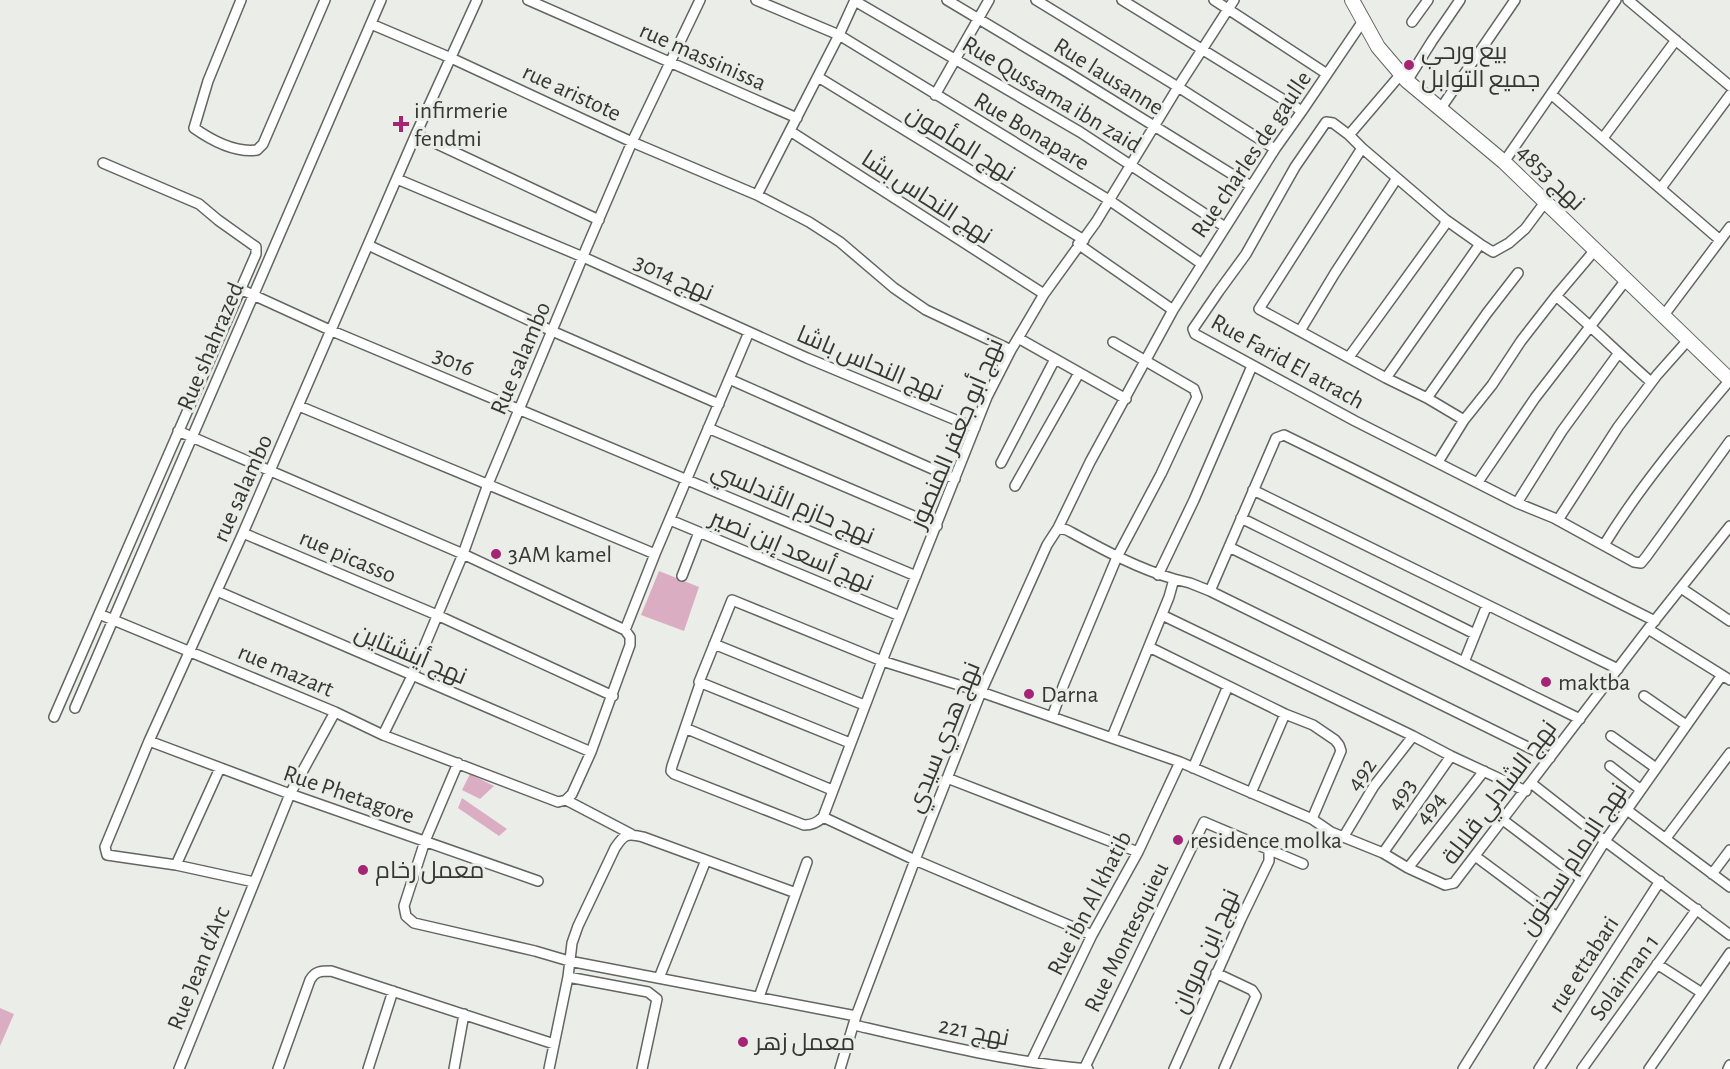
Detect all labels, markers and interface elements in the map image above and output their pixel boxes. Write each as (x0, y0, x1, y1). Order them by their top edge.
street label: rue massinissa (636, 18, 770, 96)
street label: Rue Qussama ibn zaid (958, 32, 1145, 158)
street label: Rue lausanne (1049, 34, 1168, 120)
place label: بيع ورحي جميع التوابل (1421, 40, 1540, 95)
marker: بيع ورحي جميع التوابل (1402, 58, 1416, 72)
street label: rue aristote (519, 60, 625, 126)
street label: Rue charles de gaulle (1187, 67, 1316, 242)
street label: Rue Bonapare (970, 88, 1093, 176)
street label: نهج المأمون (900, 97, 1022, 189)
place label: infirmerie fendmi (414, 99, 508, 151)
marker: infirmerie fendmi (392, 115, 410, 133)
street label: نهج 4853 (1510, 140, 1589, 218)
street label: نهج النحاس بشا (855, 146, 996, 251)
street label: نهج 3014 (629, 250, 717, 309)
street label: Rue shahrazed (173, 279, 249, 414)
street label: Rue salambo (486, 298, 555, 418)
street label: Rue Farid El atrach (1207, 310, 1368, 414)
street label: نهج النحاس باشا (792, 321, 947, 408)
street label: نهج أبو جعفر المنصور (901, 333, 1011, 535)
street label: 3016 (430, 343, 478, 381)
street label: rue salambo (209, 431, 277, 546)
street label: نهج حازم الأندلسي (706, 457, 878, 554)
street label: نهج أسعد إبن نصير (704, 500, 879, 599)
street label: rue picasso (296, 526, 400, 588)
place label: 3AM kamel (508, 543, 612, 567)
marker: 3AM kamel (489, 547, 503, 561)
street label: نهج أينشتاين (350, 616, 472, 692)
street label: rue mazart (234, 640, 337, 702)
street label: نهج هدي سيدي (903, 659, 990, 818)
place label: maktba (1558, 671, 1630, 695)
marker: maktba (1539, 675, 1553, 689)
place label: Darna (1041, 683, 1099, 707)
marker: Darna (1022, 687, 1036, 701)
street label: نهج الشادلي قلالة (1437, 716, 1566, 873)
street label: 492 (1342, 754, 1381, 795)
street label: Rue Phetagore (280, 761, 417, 829)
street label: 493 (1383, 774, 1421, 815)
street label: نهج الامام سحنون (1516, 779, 1634, 941)
street label: 494 (1411, 788, 1451, 830)
street label: Rue ibn Al khatib (1043, 827, 1137, 979)
place label: residence molka (1190, 829, 1342, 853)
marker: residence molka (1171, 833, 1185, 847)
place label: معمل رخام (375, 859, 484, 886)
street label: Rue Montesquieu (1080, 859, 1173, 1016)
marker: معمل رخام (356, 863, 370, 877)
street label: نهج ابن مروان (1168, 886, 1247, 1018)
street label: Rue Jean d'Arc (163, 903, 235, 1034)
street label: rue ettabari (1544, 912, 1624, 1017)
street label: Solaiman 1 (1586, 930, 1664, 1025)
street label: نهج 221 (936, 1013, 1011, 1054)
place label: معمل زهر (753, 1031, 855, 1056)
marker: معمل زهر (736, 1035, 750, 1049)

